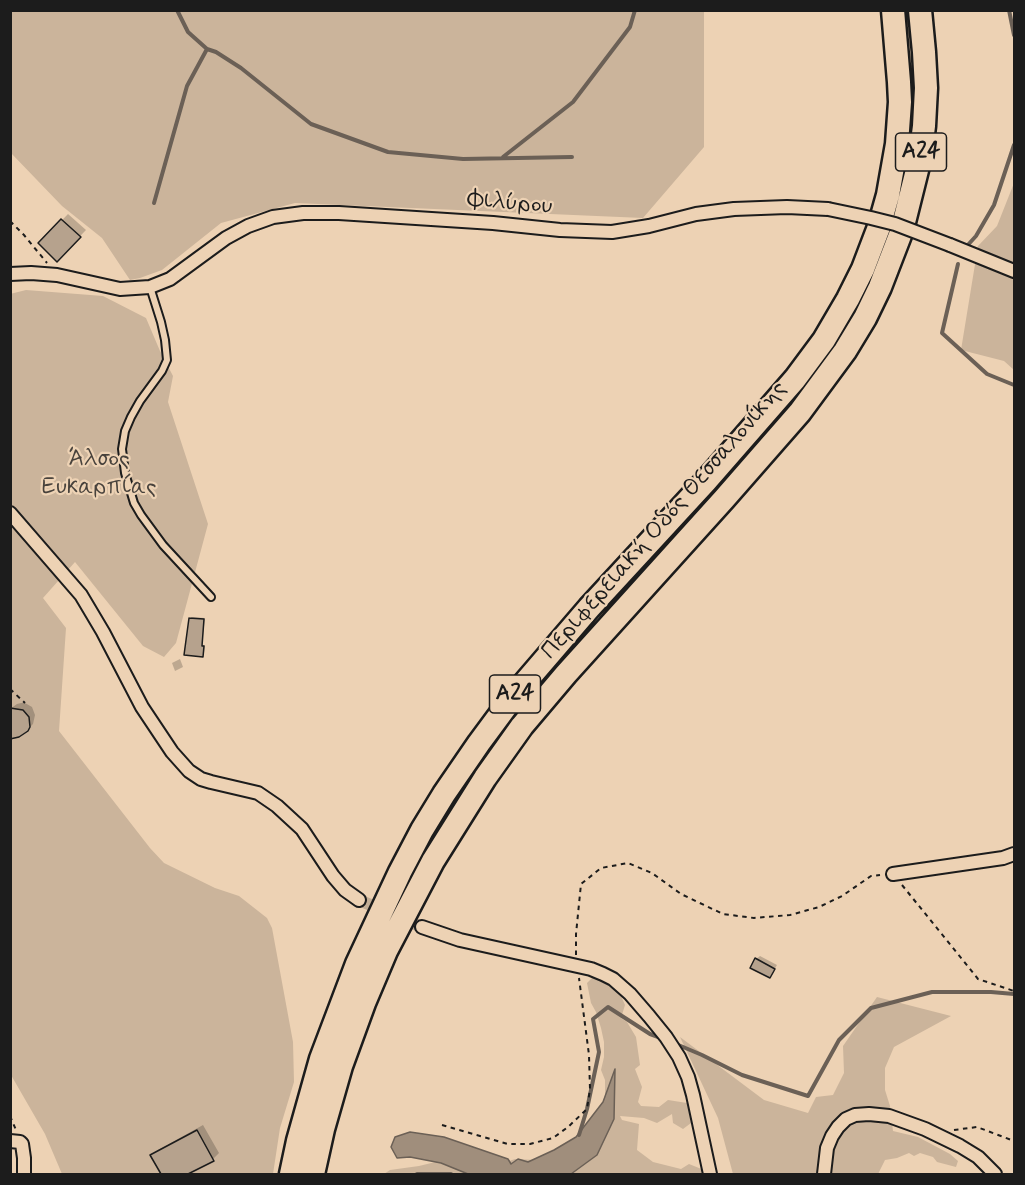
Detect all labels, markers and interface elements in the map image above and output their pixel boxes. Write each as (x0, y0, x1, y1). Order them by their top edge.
road number: Α24 (896, 133, 946, 171)
street label: Φιλύρου (466, 186, 554, 222)
street label: Περιφερειακή Οδός Θεσσαλονίκης (536, 376, 794, 666)
park label: Άλσος Ευκαρπίας (41, 446, 157, 502)
road number: Α24 (490, 675, 540, 713)

